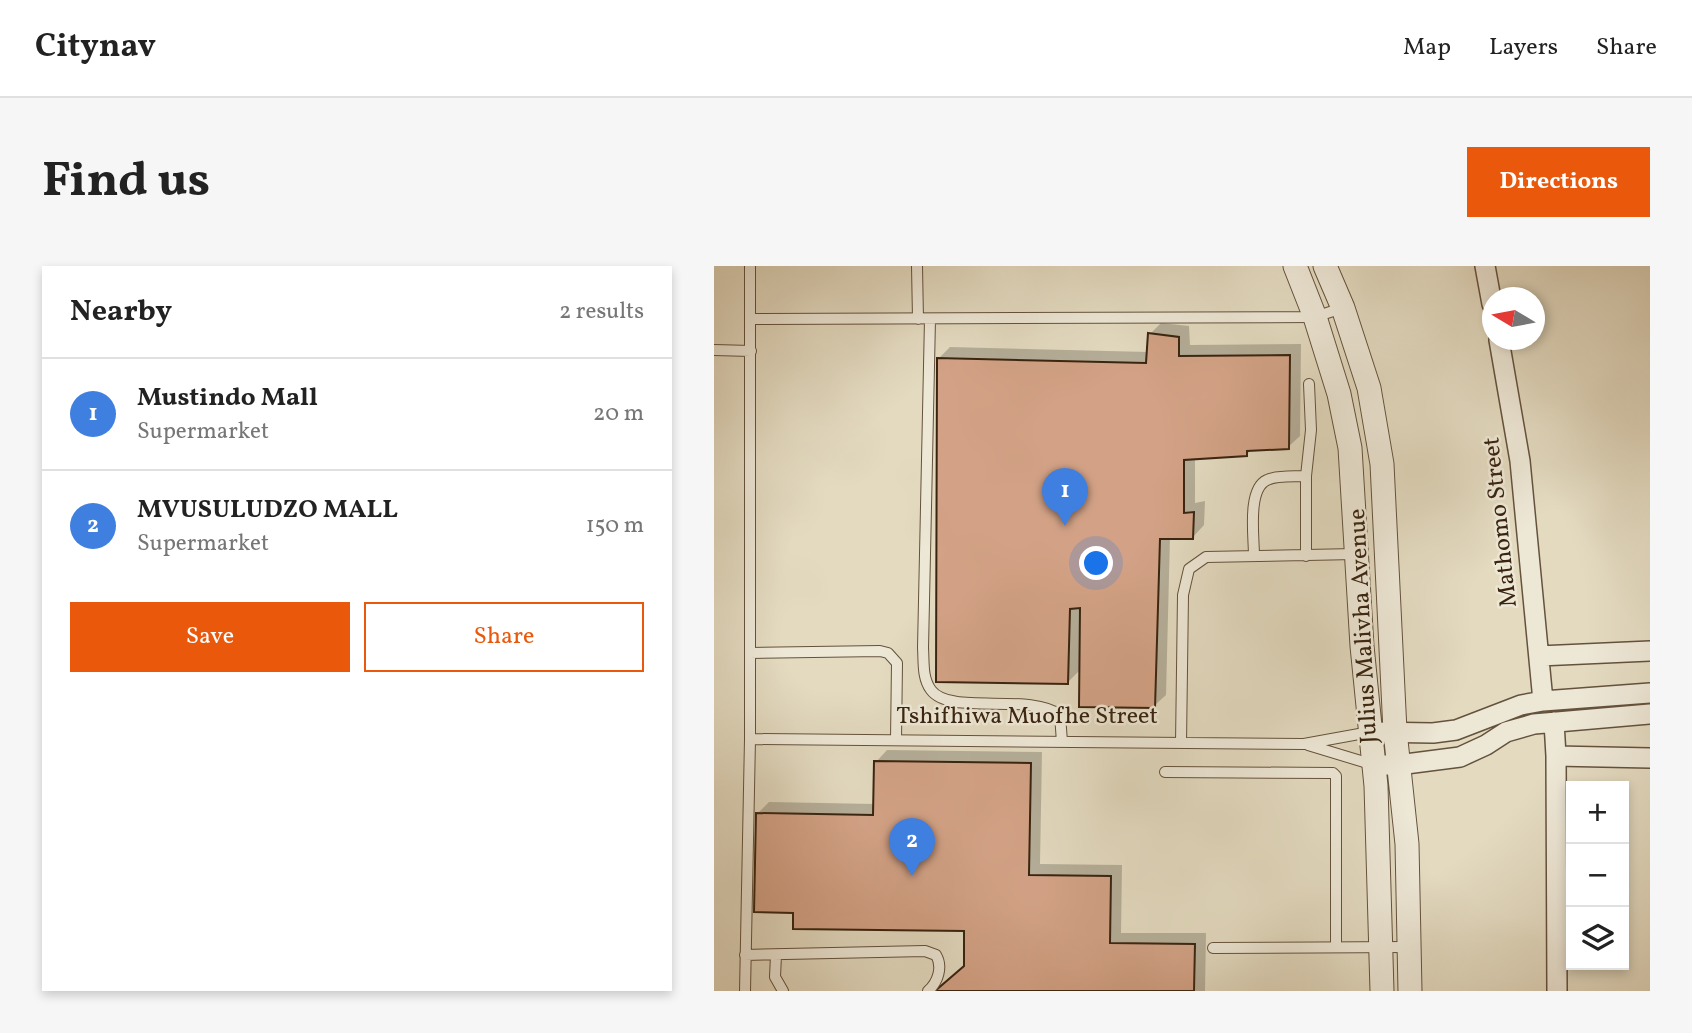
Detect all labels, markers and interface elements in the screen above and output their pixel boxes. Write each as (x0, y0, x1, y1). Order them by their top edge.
text: Citynav (35, 25, 156, 71)
text: Map (1403, 31, 1451, 65)
text: Layers (1489, 31, 1558, 65)
text: Share (1596, 31, 1657, 65)
button: Directions (1467, 147, 1650, 217)
text: Find us (42, 148, 210, 217)
north arrow (1482, 287, 1545, 350)
text: Nearby (70, 291, 172, 333)
text: 2 results (559, 296, 644, 328)
text: Mustindo Mall (137, 380, 318, 416)
text: 1 (88, 398, 98, 430)
text: 20 m (593, 398, 644, 430)
text: Supermarket (137, 416, 269, 448)
street label: Mathomo Street (1475, 435, 1527, 609)
pin: 1 (1042, 468, 1088, 526)
text: MVUSULUDZO MALL (137, 492, 398, 528)
street label: Julius Malivha Avenue (1341, 508, 1387, 744)
text: 2 (87, 510, 99, 542)
text: 150 m (586, 510, 644, 542)
text: Supermarket (137, 528, 269, 560)
your location (1079, 546, 1113, 580)
button: Save (70, 602, 350, 672)
button: Share (364, 602, 644, 672)
street label: Tshifhiwa Muofhe Street (896, 700, 1158, 734)
map controls (1566, 781, 1629, 970)
button: + (1566, 781, 1629, 844)
pin: 2 (889, 818, 935, 876)
button: − (1566, 844, 1629, 907)
button: layers (1566, 907, 1629, 970)

